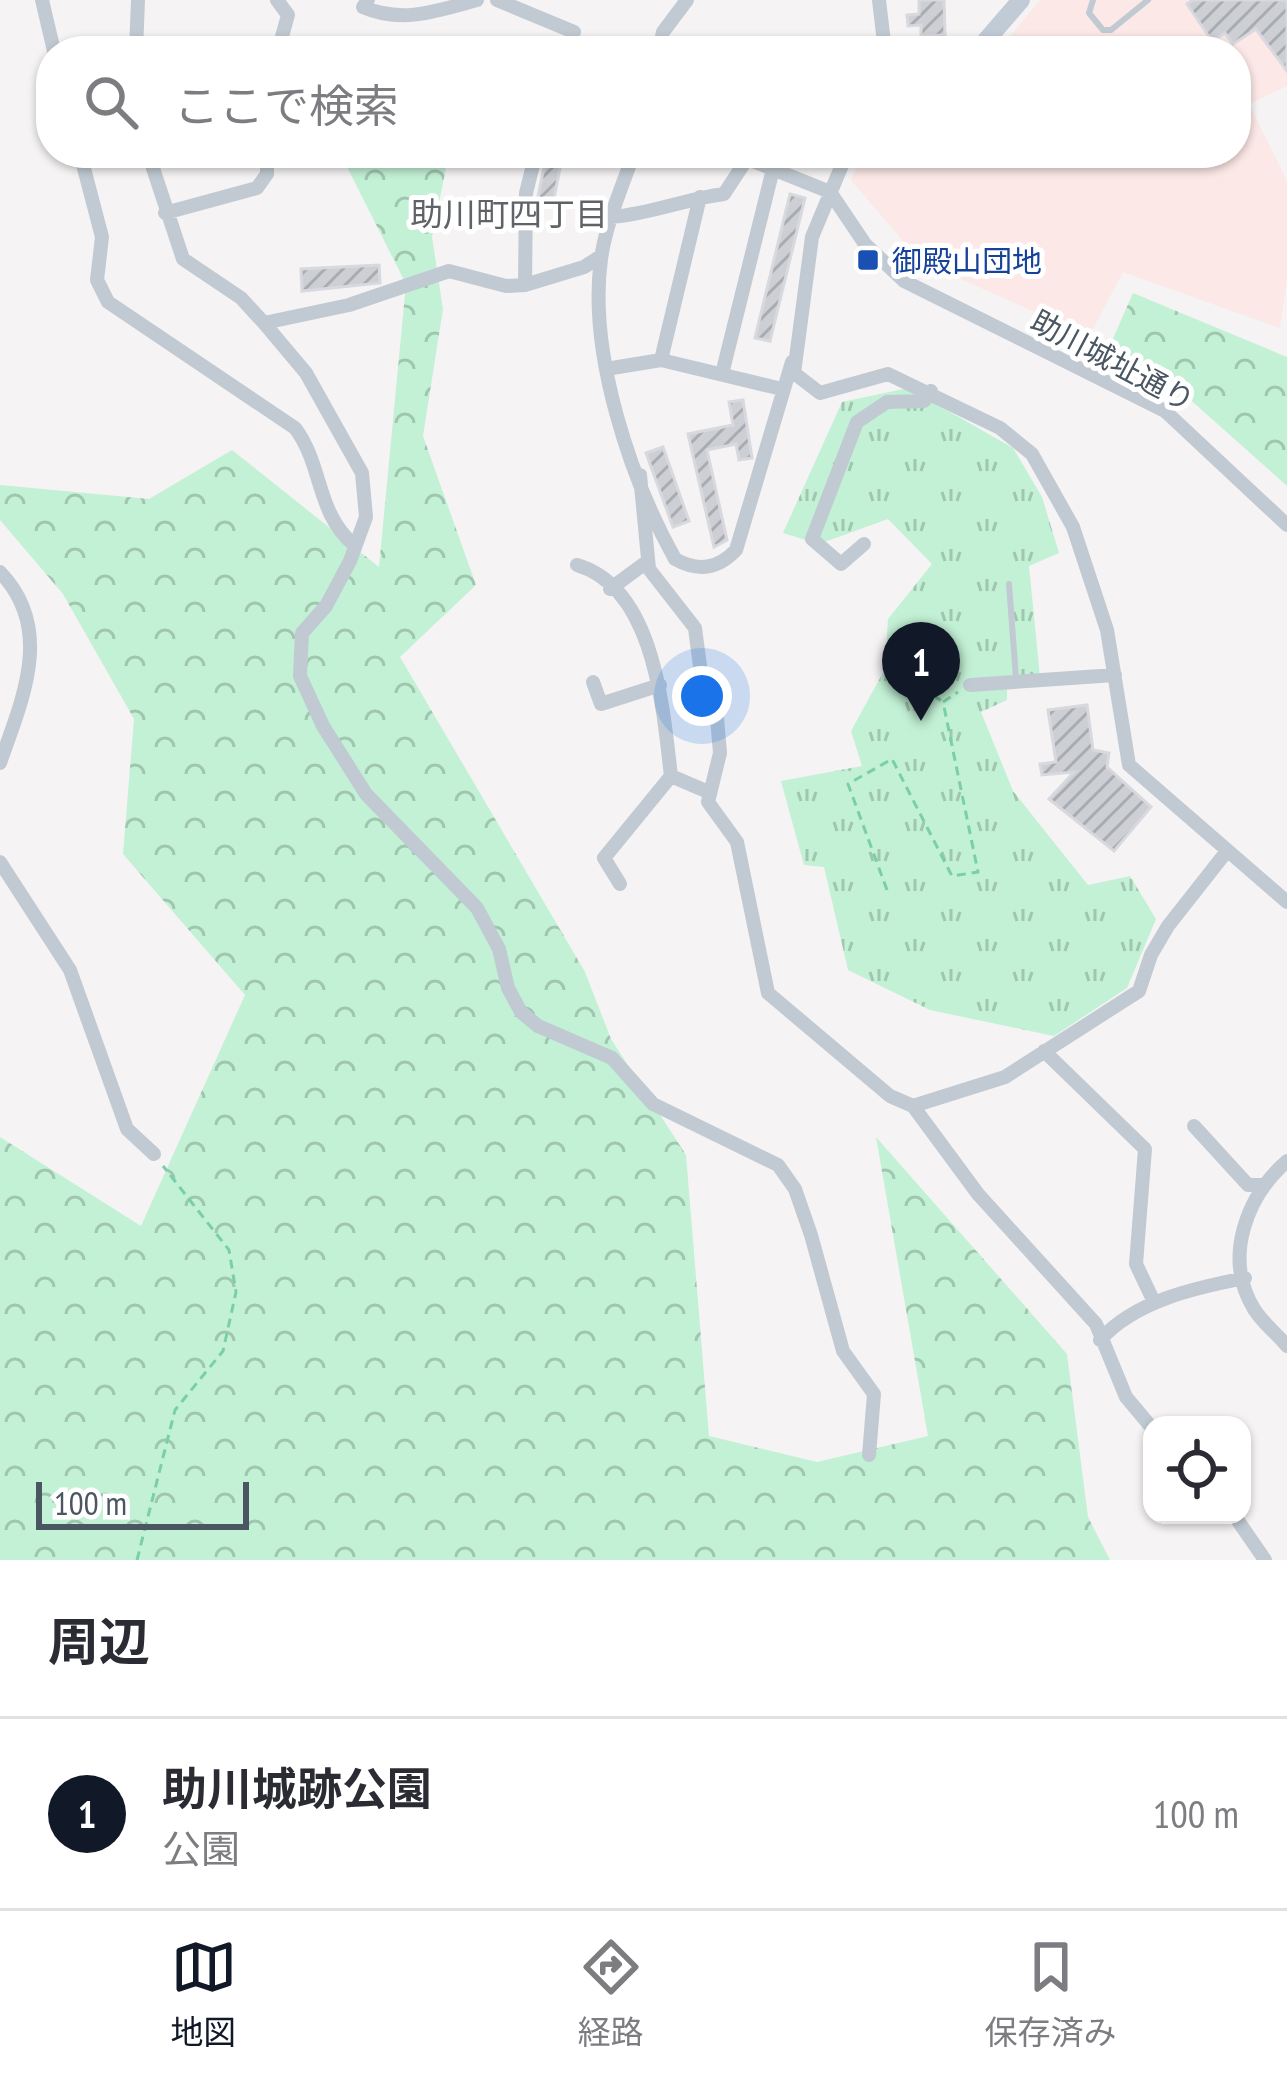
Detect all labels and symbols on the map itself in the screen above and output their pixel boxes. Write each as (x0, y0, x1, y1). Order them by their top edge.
district label: 助川町四丁目 (410, 192, 608, 235)
place label: 御殿山団地 (892, 241, 1042, 280)
marker: 御殿山団地 (855, 247, 881, 273)
street label: 助川城址通り (1024, 301, 1202, 419)
pin: 1 (882, 622, 960, 721)
your location (672, 666, 732, 726)
scale bar (36, 1476, 249, 1529)

